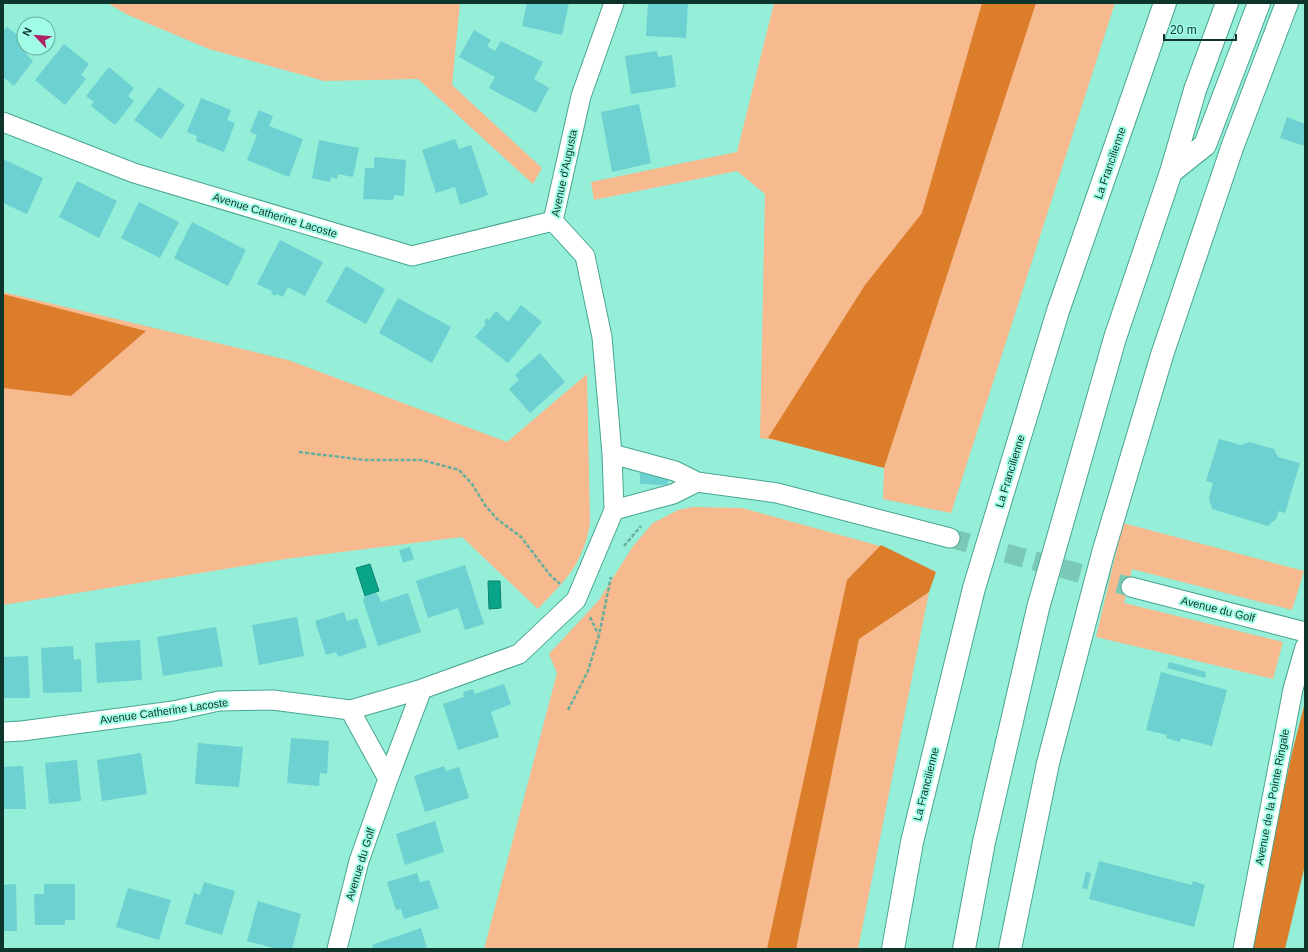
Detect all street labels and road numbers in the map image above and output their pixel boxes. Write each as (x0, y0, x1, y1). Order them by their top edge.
street label: La Francilienne (1092, 125, 1128, 201)
street label: Avenue d'Augusta (549, 127, 579, 218)
street label: Avenue Catherine Lacoste (211, 190, 339, 240)
street label: La Francilienne (993, 433, 1027, 509)
street label: Avenue du Golf (1180, 594, 1257, 624)
street label: Avenue Catherine Lacoste (99, 696, 229, 726)
street label: Avenue de la Pointe Ringale (1253, 728, 1291, 866)
street label: La Francilienne (911, 746, 941, 822)
street label: Avenue du Golf (343, 825, 377, 902)

